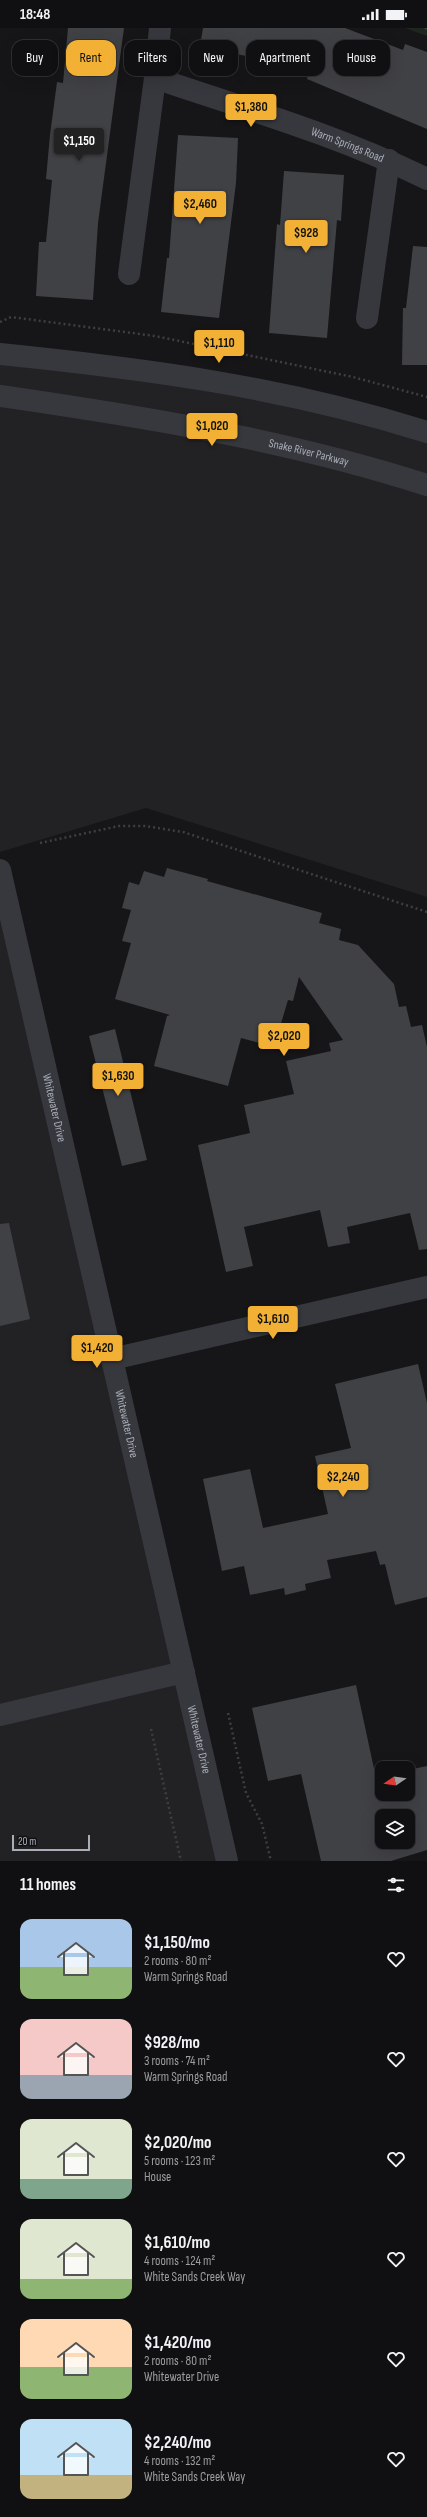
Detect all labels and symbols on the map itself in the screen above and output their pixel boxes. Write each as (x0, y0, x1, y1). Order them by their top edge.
pin: $1,380 (218, 94, 284, 128)
street label: Warm Springs Road (309, 124, 386, 166)
pin: $1,150 (46, 128, 112, 162)
pin: $2,460 (167, 191, 233, 225)
pin: $928 (282, 220, 330, 254)
pin: $1,110 (186, 330, 252, 364)
pin: $1,020 (179, 413, 245, 447)
street label: Snake River Parkway (267, 435, 351, 469)
pin: $2,020 (251, 1023, 317, 1057)
pin: $1,630 (85, 1063, 151, 1097)
street label: Whitewater Drive (39, 1072, 70, 1144)
pin: $1,610 (240, 1306, 306, 1340)
pin: $1,420 (64, 1335, 130, 1369)
street label: Whitewater Drive (112, 1388, 142, 1459)
pin: $2,240 (310, 1464, 376, 1498)
street label: Whitewater Drive (184, 1704, 214, 1775)
north arrow (375, 1761, 415, 1801)
scale bar (12, 1833, 90, 1852)

